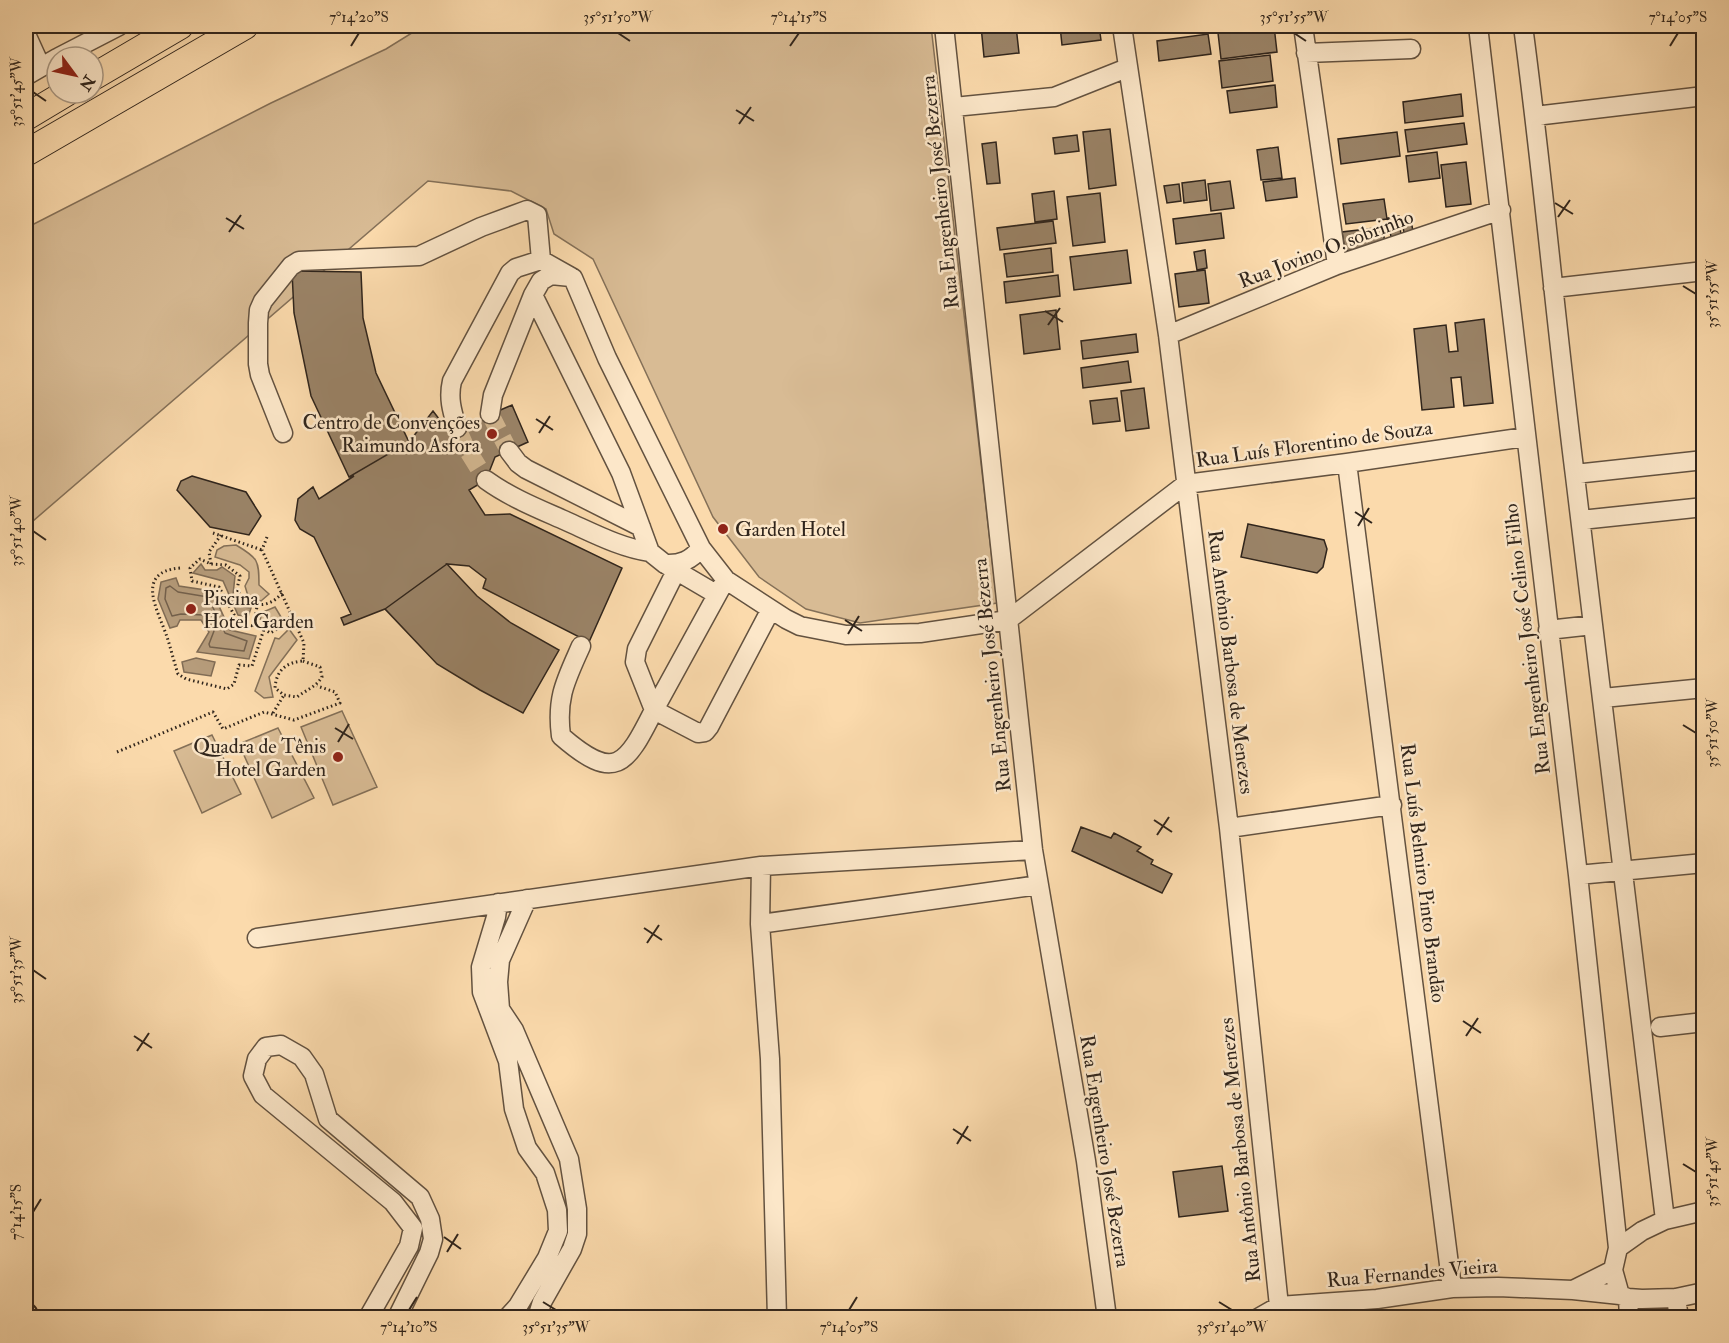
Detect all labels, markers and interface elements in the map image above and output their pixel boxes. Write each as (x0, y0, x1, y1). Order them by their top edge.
text: 7°14'20"S (329, 8, 389, 27)
text: 35°51'50"W (583, 8, 653, 27)
text: 7°14'15"S (771, 8, 827, 27)
text: 35°51'55"W (1260, 8, 1329, 27)
text: 7°14'05"S (1649, 8, 1707, 27)
north arrow (45, 45, 105, 105)
text: 35°51'45"W (7, 56, 26, 127)
text: N (74, 70, 100, 95)
street label: Rua Engenheiro José Bezerra (915, 73, 965, 310)
street label: Rua Jovino O. sobrinho (1235, 204, 1417, 294)
text: 35°51'55"W (1703, 259, 1722, 328)
place label: Centro de Convenções Raimundo Asfora (302, 410, 481, 458)
street label: Rua Luís Florentino de Souza (1194, 415, 1435, 473)
marker: Centro de Convenções Raimundo Asfora (485, 427, 499, 441)
text: 35°51'40"W (7, 495, 26, 567)
street label: Rua Engenheiro José Celino Filho (1498, 502, 1556, 776)
place label: Garden Hotel (735, 517, 846, 542)
marker: Garden Hotel (716, 522, 730, 536)
street label: Rua Antônio Barbosa de Menezes (1202, 528, 1260, 796)
street label: Rua Engenheiro José Bezerra (967, 556, 1017, 793)
place label: Piscina Hotel Garden (203, 586, 314, 634)
marker: Piscina Hotel Garden (184, 602, 198, 616)
text: 35°51'50"W (1703, 698, 1722, 768)
place label: Quadra de Tênis Hotel Garden (193, 734, 326, 782)
street label: Rua Luís Belmiro Pinto Brandão (1395, 742, 1451, 1004)
marker: Quadra de Tênis Hotel Garden (331, 750, 345, 764)
text: 35°51'35"W (7, 935, 26, 1004)
street label: Rua Antônio Barbosa de Menezes (1214, 1016, 1266, 1284)
street label: Rua Engenheiro José Bezerra (1074, 1033, 1136, 1270)
text: 35°51'45"W (1703, 1136, 1722, 1207)
text: 7°14'15"S (7, 1184, 26, 1240)
street label: Rua Fernandes Vieira (1325, 1253, 1499, 1293)
text: 7°14'10"S (380, 1318, 438, 1337)
text: 35°51'35"W (522, 1318, 591, 1337)
text: 7°14'05"S (820, 1318, 878, 1337)
text: 35°51'40"W (1196, 1318, 1268, 1337)

